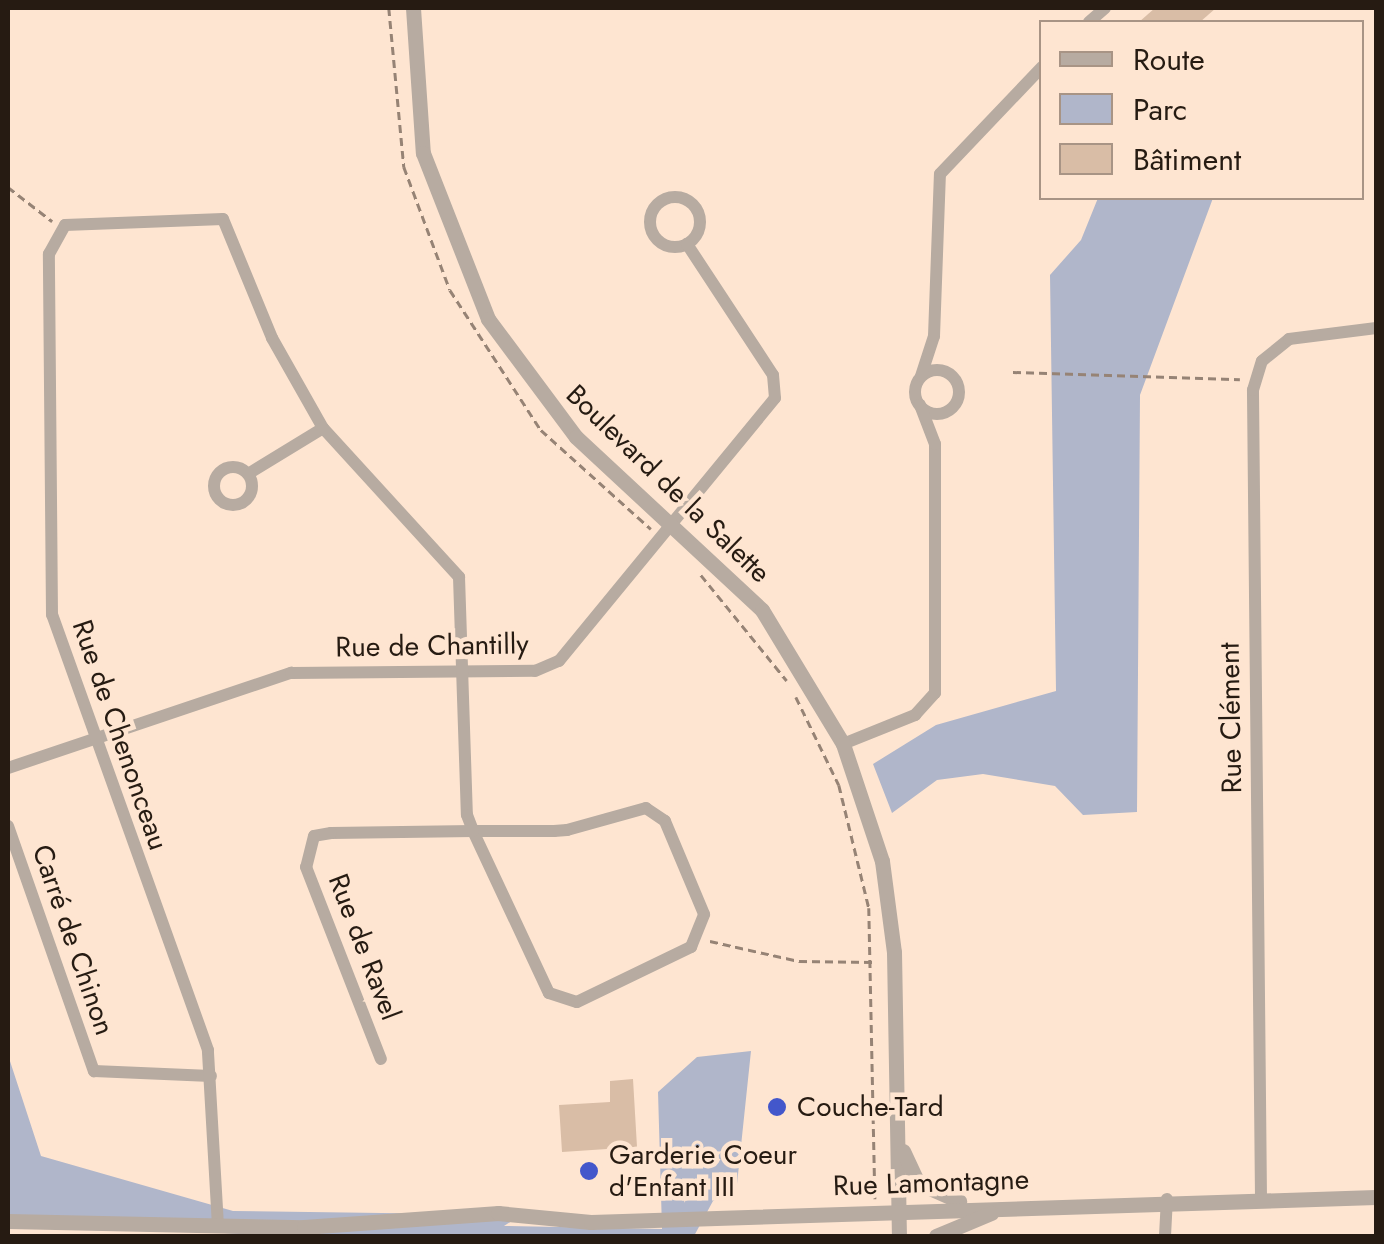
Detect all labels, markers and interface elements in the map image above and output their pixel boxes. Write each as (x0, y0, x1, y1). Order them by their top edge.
legend (1039, 20, 1364, 200)
text: Route (1133, 38, 1205, 81)
text: Parc (1133, 88, 1187, 131)
text: Bâtiment (1133, 138, 1241, 181)
street label: Boulevard de la Salette (559, 378, 777, 590)
street label: Rue de Chenonceau (65, 616, 175, 854)
street label: Rue de Chantilly (335, 628, 529, 664)
street label: Rue Clément (1213, 642, 1249, 794)
street label: Carré de Chinon (25, 841, 121, 1039)
street label: Rue de Ravel (321, 869, 407, 1025)
place label: Couche-Tard (797, 1090, 944, 1124)
marker: Couche-Tard (766, 1096, 788, 1118)
place label: Garderie Coeur d'Enfant III (609, 1138, 797, 1204)
marker: Garderie Coeur d'Enfant III (578, 1160, 600, 1182)
street label: Rue Lamontagne (832, 1163, 1030, 1203)

